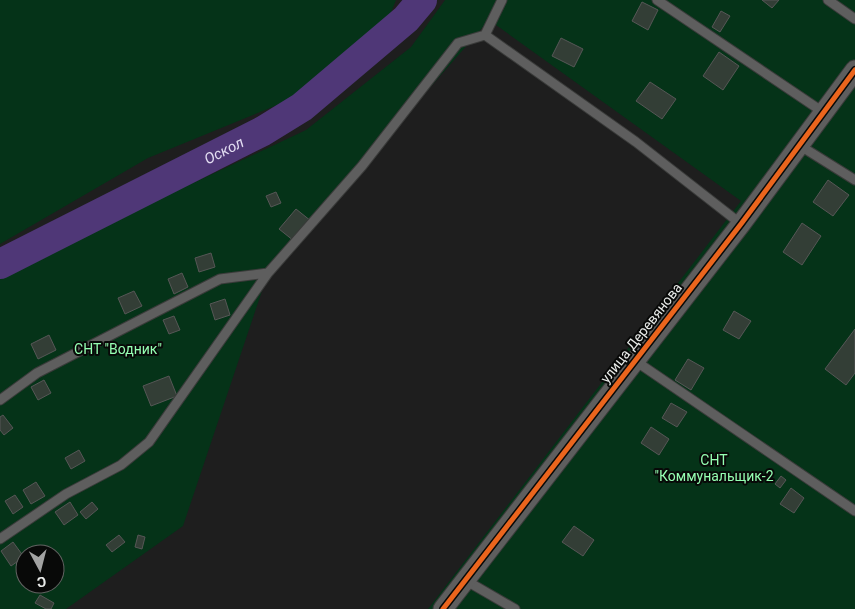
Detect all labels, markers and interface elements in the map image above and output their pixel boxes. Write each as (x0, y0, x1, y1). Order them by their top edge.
water label: Оскол (201, 133, 247, 168)
street label: улица Деревянова (597, 280, 685, 386)
park label: СНТ "Водник" (74, 341, 162, 357)
park label: СНТ "Коммунальщик-2 (654, 452, 774, 484)
north arrow (15, 544, 65, 594)
text: С (36, 573, 47, 590)

